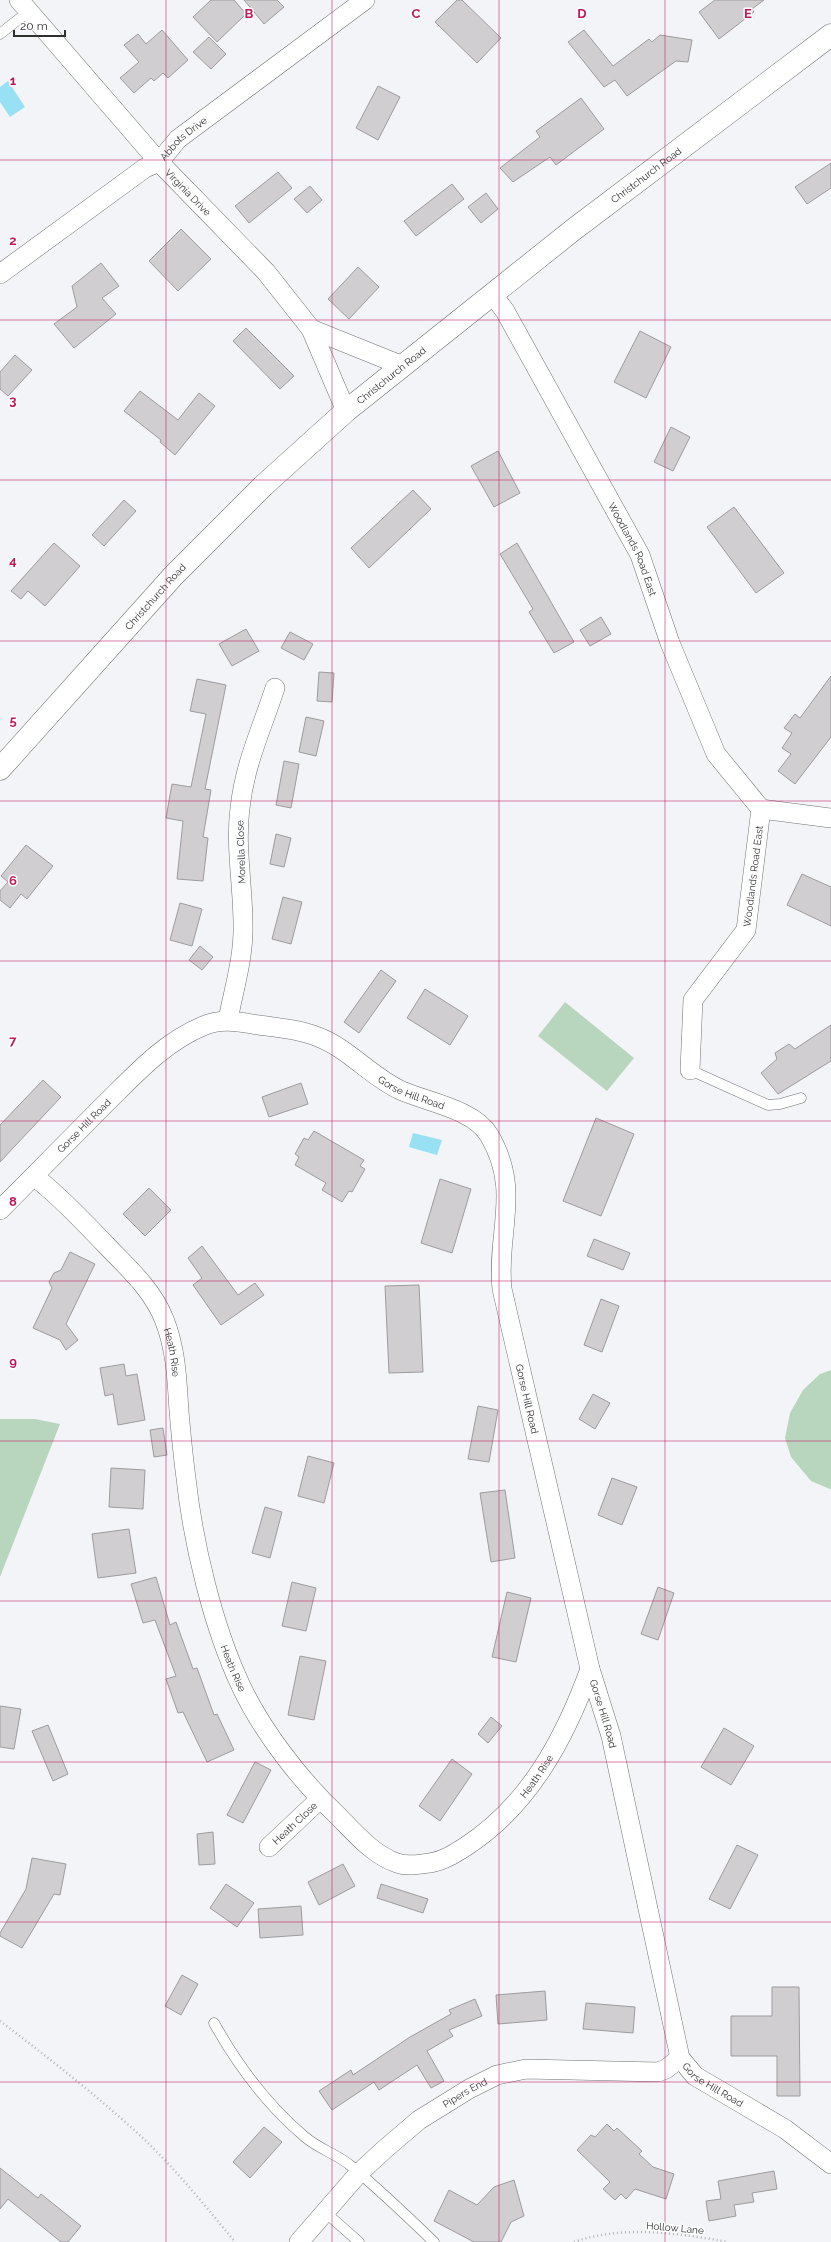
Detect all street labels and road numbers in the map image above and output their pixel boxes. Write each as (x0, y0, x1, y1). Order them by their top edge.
street label: Abbots Drive (158, 114, 209, 162)
street label: Christchurch Road (609, 145, 683, 205)
street label: Virginia Drive (163, 166, 213, 218)
street label: Christchurch Road (354, 344, 428, 406)
street label: Woodlands Road East (607, 501, 659, 598)
street label: Christchurch Road (122, 561, 188, 632)
street label: Morella Close (234, 820, 248, 884)
street label: Woodlands Road East (741, 824, 764, 928)
street label: Gorse Hill Road (376, 1073, 446, 1111)
street label: Gorse Hill Road (55, 1096, 113, 1155)
street label: Heath Rise (162, 1326, 182, 1377)
street label: Gorse Hill Road (514, 1363, 541, 1435)
street label: Heath Rise (219, 1643, 248, 1693)
street label: Gorse Hill Road (588, 1678, 619, 1749)
street label: Heath Rise (517, 1753, 555, 1800)
street label: Heath Close (270, 1800, 319, 1846)
street label: Gorse Hill Road (681, 2060, 745, 2109)
street label: Pipers End (441, 2075, 489, 2110)
street label: Hollow Lane (646, 2220, 704, 2236)

